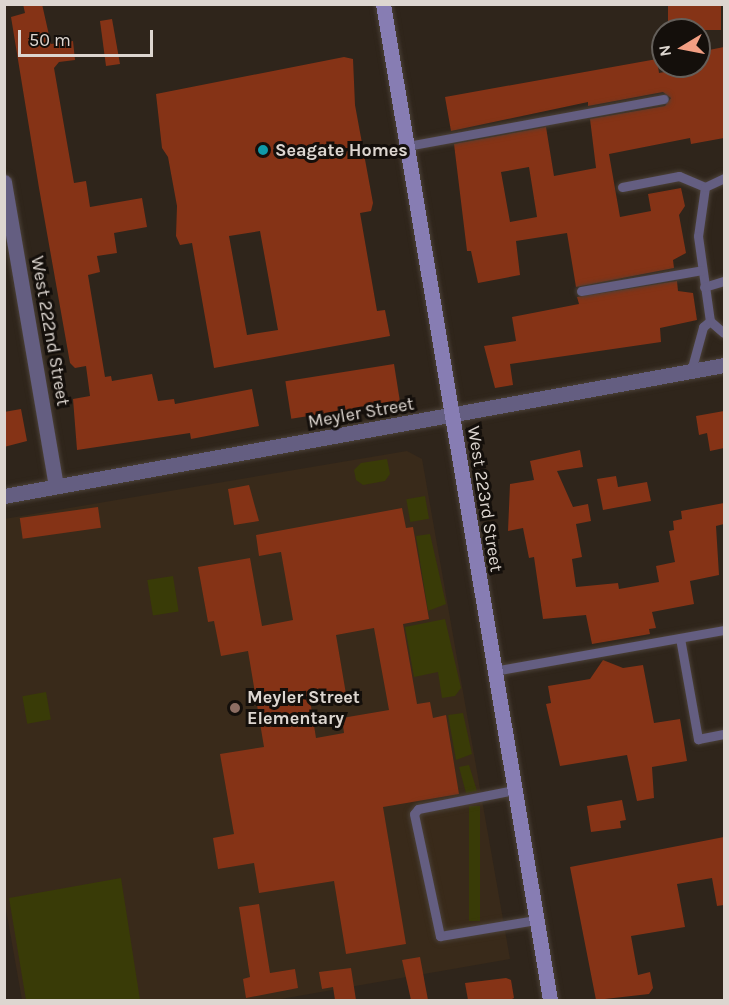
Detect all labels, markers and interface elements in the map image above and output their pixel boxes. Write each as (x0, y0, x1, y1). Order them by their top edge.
scale bar (21, 18, 156, 56)
north arrow (651, 18, 711, 78)
text: 50 m (29, 29, 71, 51)
text: N (654, 44, 675, 58)
place label: Seagate Homes (275, 139, 408, 161)
marker: Seagate Homes (256, 143, 270, 157)
street label: West 222nd Street (26, 254, 74, 408)
street label: Meyler Street (306, 393, 416, 433)
street label: West 223rd Street (463, 424, 507, 574)
place label: Meyler Street Elementary (247, 687, 360, 730)
marker: Meyler Street Elementary (228, 701, 242, 715)

